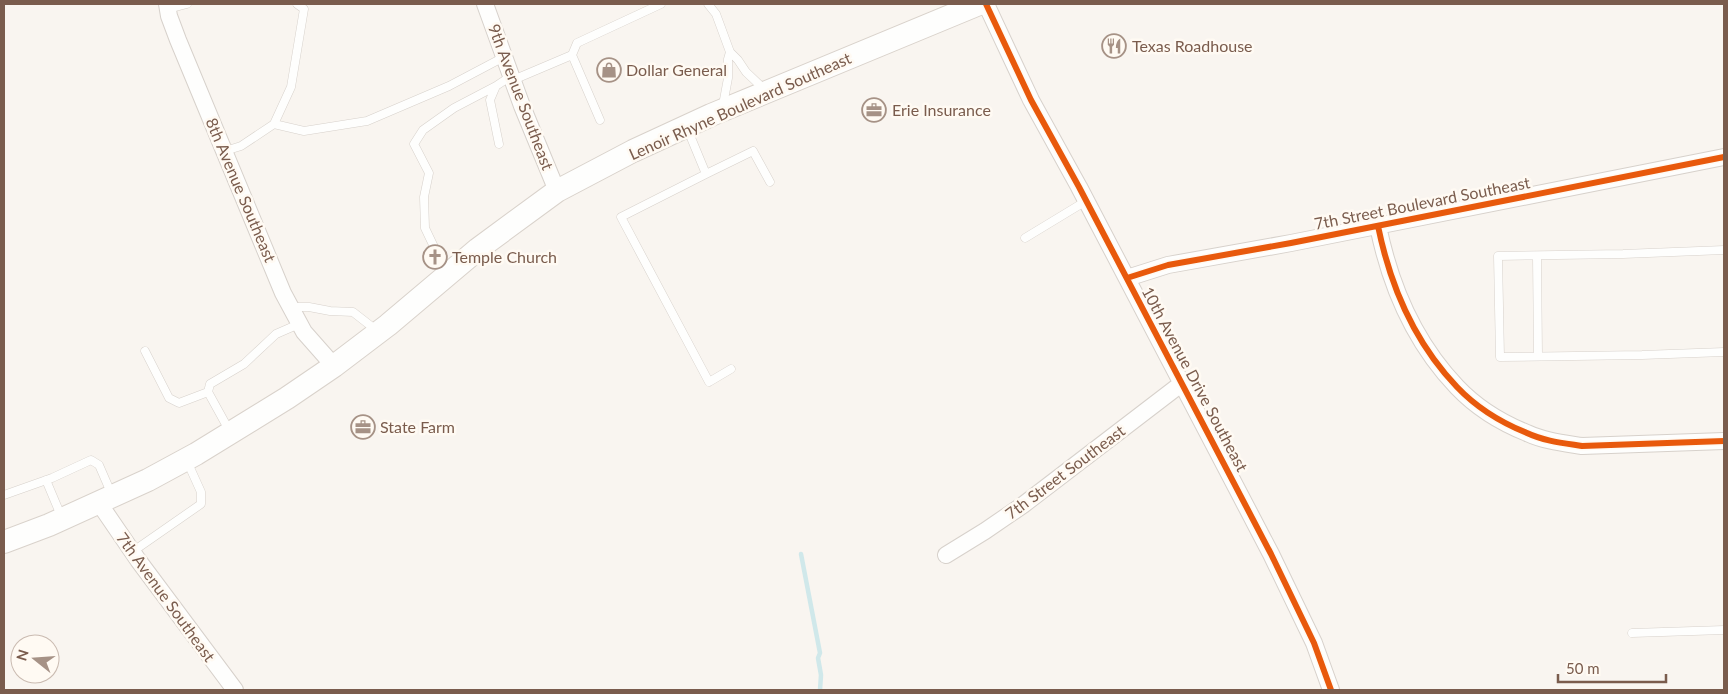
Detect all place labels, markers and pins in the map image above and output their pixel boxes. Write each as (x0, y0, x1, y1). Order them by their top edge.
restaurant icon: Texas Roadhouse (1101, 33, 1127, 59)
place label: Texas Roadhouse (1132, 36, 1253, 55)
shop icon: Dollar General (596, 57, 622, 83)
place label: Dollar General (626, 60, 727, 79)
office icon: Erie Insurance (861, 97, 887, 123)
place label: Erie Insurance (892, 100, 991, 119)
church icon: Temple Church (422, 244, 448, 270)
place label: Temple Church (452, 247, 557, 266)
office icon: State Farm (350, 414, 376, 440)
place label: State Farm (380, 417, 455, 436)

